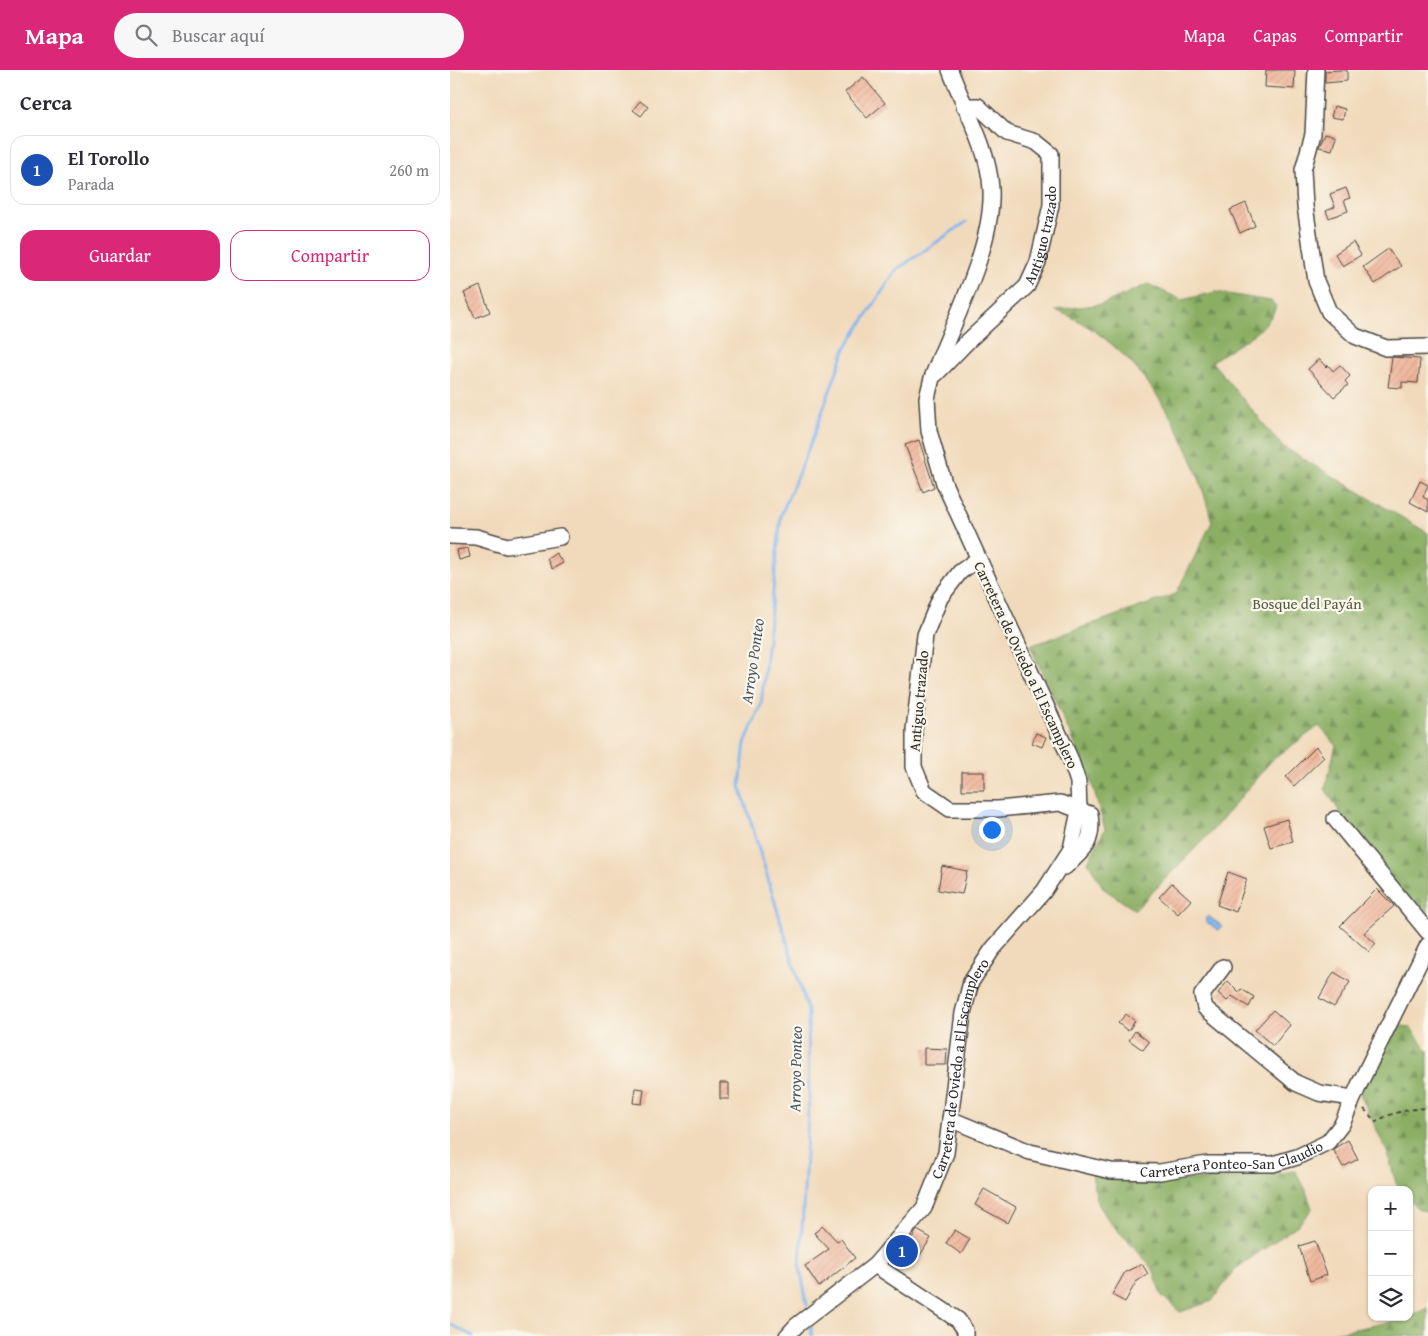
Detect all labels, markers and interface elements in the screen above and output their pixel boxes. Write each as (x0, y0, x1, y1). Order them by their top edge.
search box (114, 13, 464, 58)
text: Mapa (25, 18, 84, 53)
icon: search (132, 21, 160, 49)
text: Buscar aquí (172, 21, 265, 49)
text: Mapa (1184, 22, 1225, 49)
text: Capas (1253, 22, 1297, 49)
text: Compartir (1325, 22, 1403, 49)
text: Cerca (20, 87, 72, 118)
text: El Torollo (68, 144, 149, 172)
text: 1 (33, 158, 41, 182)
text: 260 m (389, 158, 429, 182)
text: Parada (68, 172, 114, 196)
street label: Antiguo trazado (1018, 185, 1062, 288)
button: Guardar (20, 230, 220, 281)
button: Compartir (230, 230, 430, 281)
street label: Carretera de Oviedo a El Escamplero (969, 558, 1084, 772)
park label: Bosque del Payán (1252, 593, 1362, 614)
water label: Arroyo Ponteo (734, 617, 770, 706)
street label: Antiguo trazado (904, 649, 933, 752)
your location (979, 817, 1005, 843)
street label: Carretera de Oviedo a El Escamplero (926, 953, 994, 1182)
water label: Arroyo Ponteo (782, 1026, 808, 1113)
street label: Carretera Ponteo-San Claudio (1140, 1135, 1327, 1182)
map controls (1368, 1186, 1413, 1321)
button: + (1368, 1186, 1413, 1231)
button: − (1368, 1231, 1413, 1276)
pin: 1 (886, 1232, 918, 1270)
button: layers (1368, 1276, 1413, 1321)

